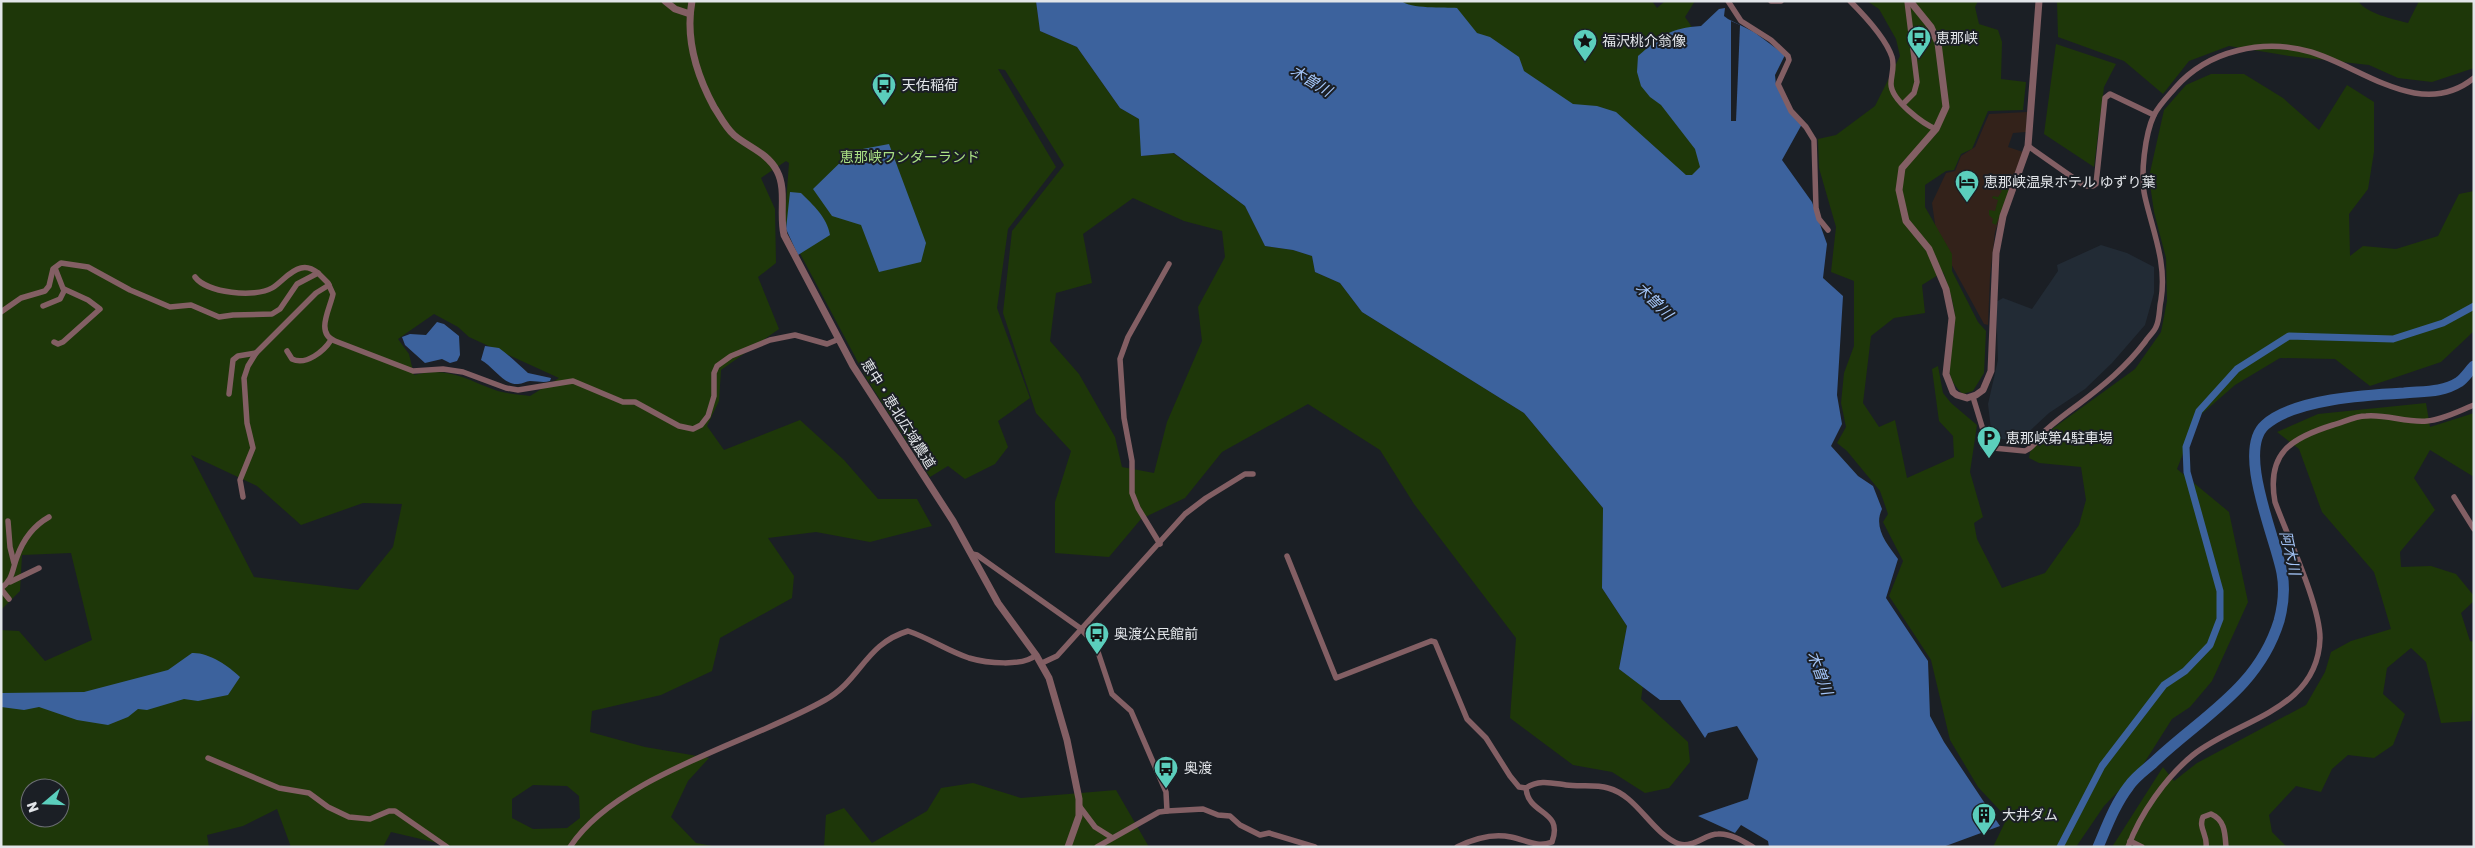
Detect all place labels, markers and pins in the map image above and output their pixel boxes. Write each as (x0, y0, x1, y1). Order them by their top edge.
bus stop icon: 恵那峡 (1906, 25, 1932, 59)
place icon: 福沢桃介翁像 (1572, 28, 1598, 62)
place label: 恵那峡 (1936, 30, 1978, 47)
place label: 福沢桃介翁像 (1602, 33, 1686, 50)
bus stop icon: 天佑稲荷 (871, 72, 897, 106)
place label: 天佑稲荷 (902, 77, 958, 94)
hotel icon: 恵那峡温泉ホテル ゆずり葉 (1954, 169, 1980, 203)
place label: 恵那峡温泉ホテル ゆずり葉 (1984, 174, 2155, 191)
parking icon: 恵那峡第4駐車場 (1976, 425, 2002, 459)
place label: 恵那峡第4駐車場 (2006, 430, 2113, 447)
bus stop icon: 奥渡公民館前 (1084, 621, 1110, 655)
place label: 奥渡公民館前 (1114, 626, 1198, 643)
bus stop icon: 奥渡 (1153, 755, 1179, 789)
place label: 奥渡 (1184, 760, 1212, 777)
building icon: 大井ダム (1971, 802, 1997, 836)
place label: 大井ダム (2002, 807, 2058, 824)

